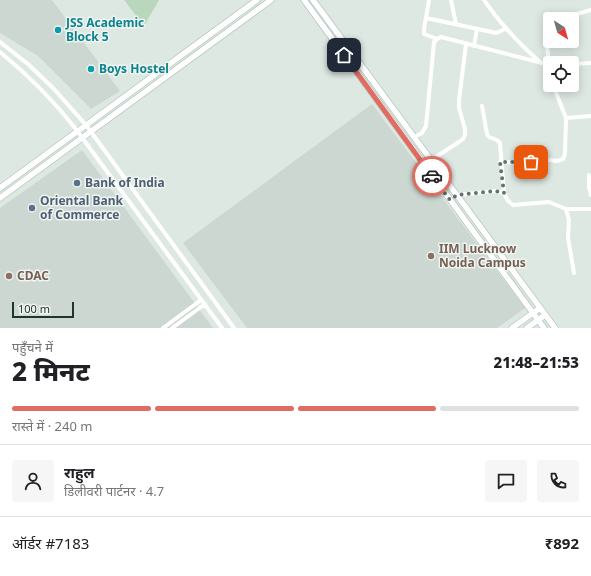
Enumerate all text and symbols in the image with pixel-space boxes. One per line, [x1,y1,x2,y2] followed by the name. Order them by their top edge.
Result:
[543,12,579,48] north arrow
[543,12,579,92] map controls
[65,14,144,45] place label: JSS Academic Block 5
[53,25,63,35] marker: JSS Academic Block 5
[327,38,361,72] pin
[333,44,355,66] icon: home
[543,56,579,92] button: locate
[99,60,169,77] place label: Boys Hostel
[86,64,96,74] marker: Boys Hostel
[514,145,548,179] pin
[520,151,542,173] icon: bag
[412,156,452,196] courier
[421,165,443,187] icon: car
[85,174,165,191] place label: Bank of India
[72,178,82,188] marker: Bank of India
[40,192,123,223] place label: Oriental Bank of Commerce
[27,203,37,213] marker: Oriental Bank of Commerce
[439,240,526,271] place label: IIM Lucknow Noida Campus
[426,251,436,261] marker: IIM Lucknow Noida Campus
[17,267,49,284] place label: CDAC
[4,271,14,281] marker: CDAC
[12,300,74,319] scale bar
[18,301,50,316] text: 100 m
[12,338,53,356] text: पहुँचने में
[494,352,579,372] text: 21:48–21:53
[12,353,90,389] text: 2 मिनट
[12,417,92,435] text: रास्ते में · 240 m
[12,460,54,502] button: person
[485,460,527,502] button: chat
[537,460,579,502] button: phone
[64,462,95,482] text: राहुल
[64,482,164,500] text: डिलीवरी पार्टनर · 4.7
[12,533,89,553] text: ऑर्डर #7183
[545,533,579,553] text: ₹892

